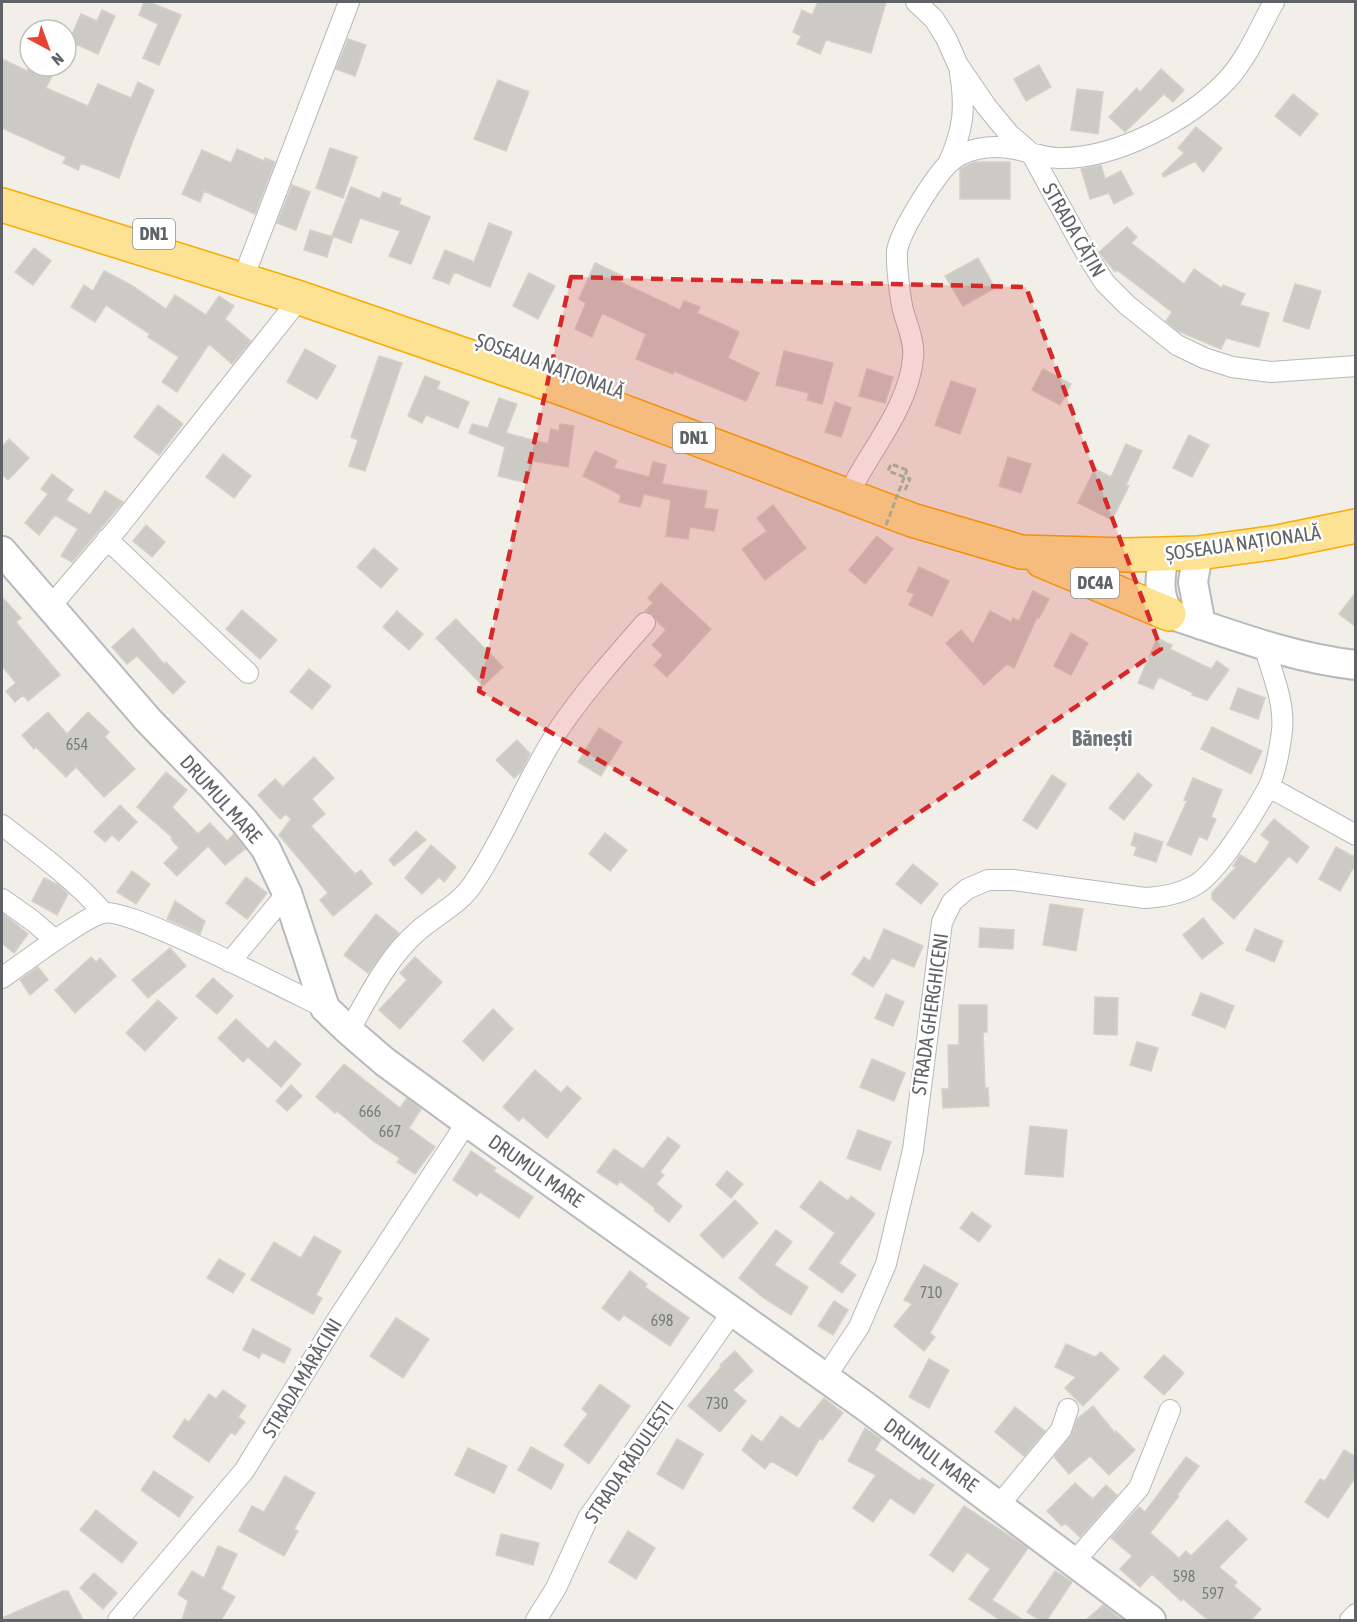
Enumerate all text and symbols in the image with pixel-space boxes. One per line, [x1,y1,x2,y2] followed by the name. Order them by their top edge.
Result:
[18,18,78,78] north arrow
[48,49,67,69] text: N
[1038,179,1110,281] street label: STRADA CĂȚIN
[133,219,175,249] road number: DN1
[473,328,628,403] street label: ȘOSEAUA NAȚIONALĂ
[673,423,715,453] road number: DN1
[1164,520,1322,565] street label: ȘOSEAUA NAȚIONALĂ
[1071,568,1119,598] road number: DC4A
[1072,725,1132,752] district label: Bănești
[66,735,88,753] house number: 654
[176,750,267,848] street label: DRUMUL MARE
[907,932,952,1096] street label: STRADA GHERGHICENI
[359,1102,381,1120] house number: 666
[379,1122,401,1140] house number: 667
[484,1130,588,1212] street label: DRUMUL MARE
[920,1283,942,1301] house number: 710
[651,1311,673,1329] house number: 698
[257,1314,346,1441] street label: STRADA MĂRĂCINI
[706,1394,728,1412] house number: 730
[579,1396,678,1527] street label: STRADA RĂDULEȘTI
[880,1413,983,1497] street label: DRUMUL MARE
[1173,1567,1195,1585] house number: 598
[1202,1584,1224,1602] house number: 597

